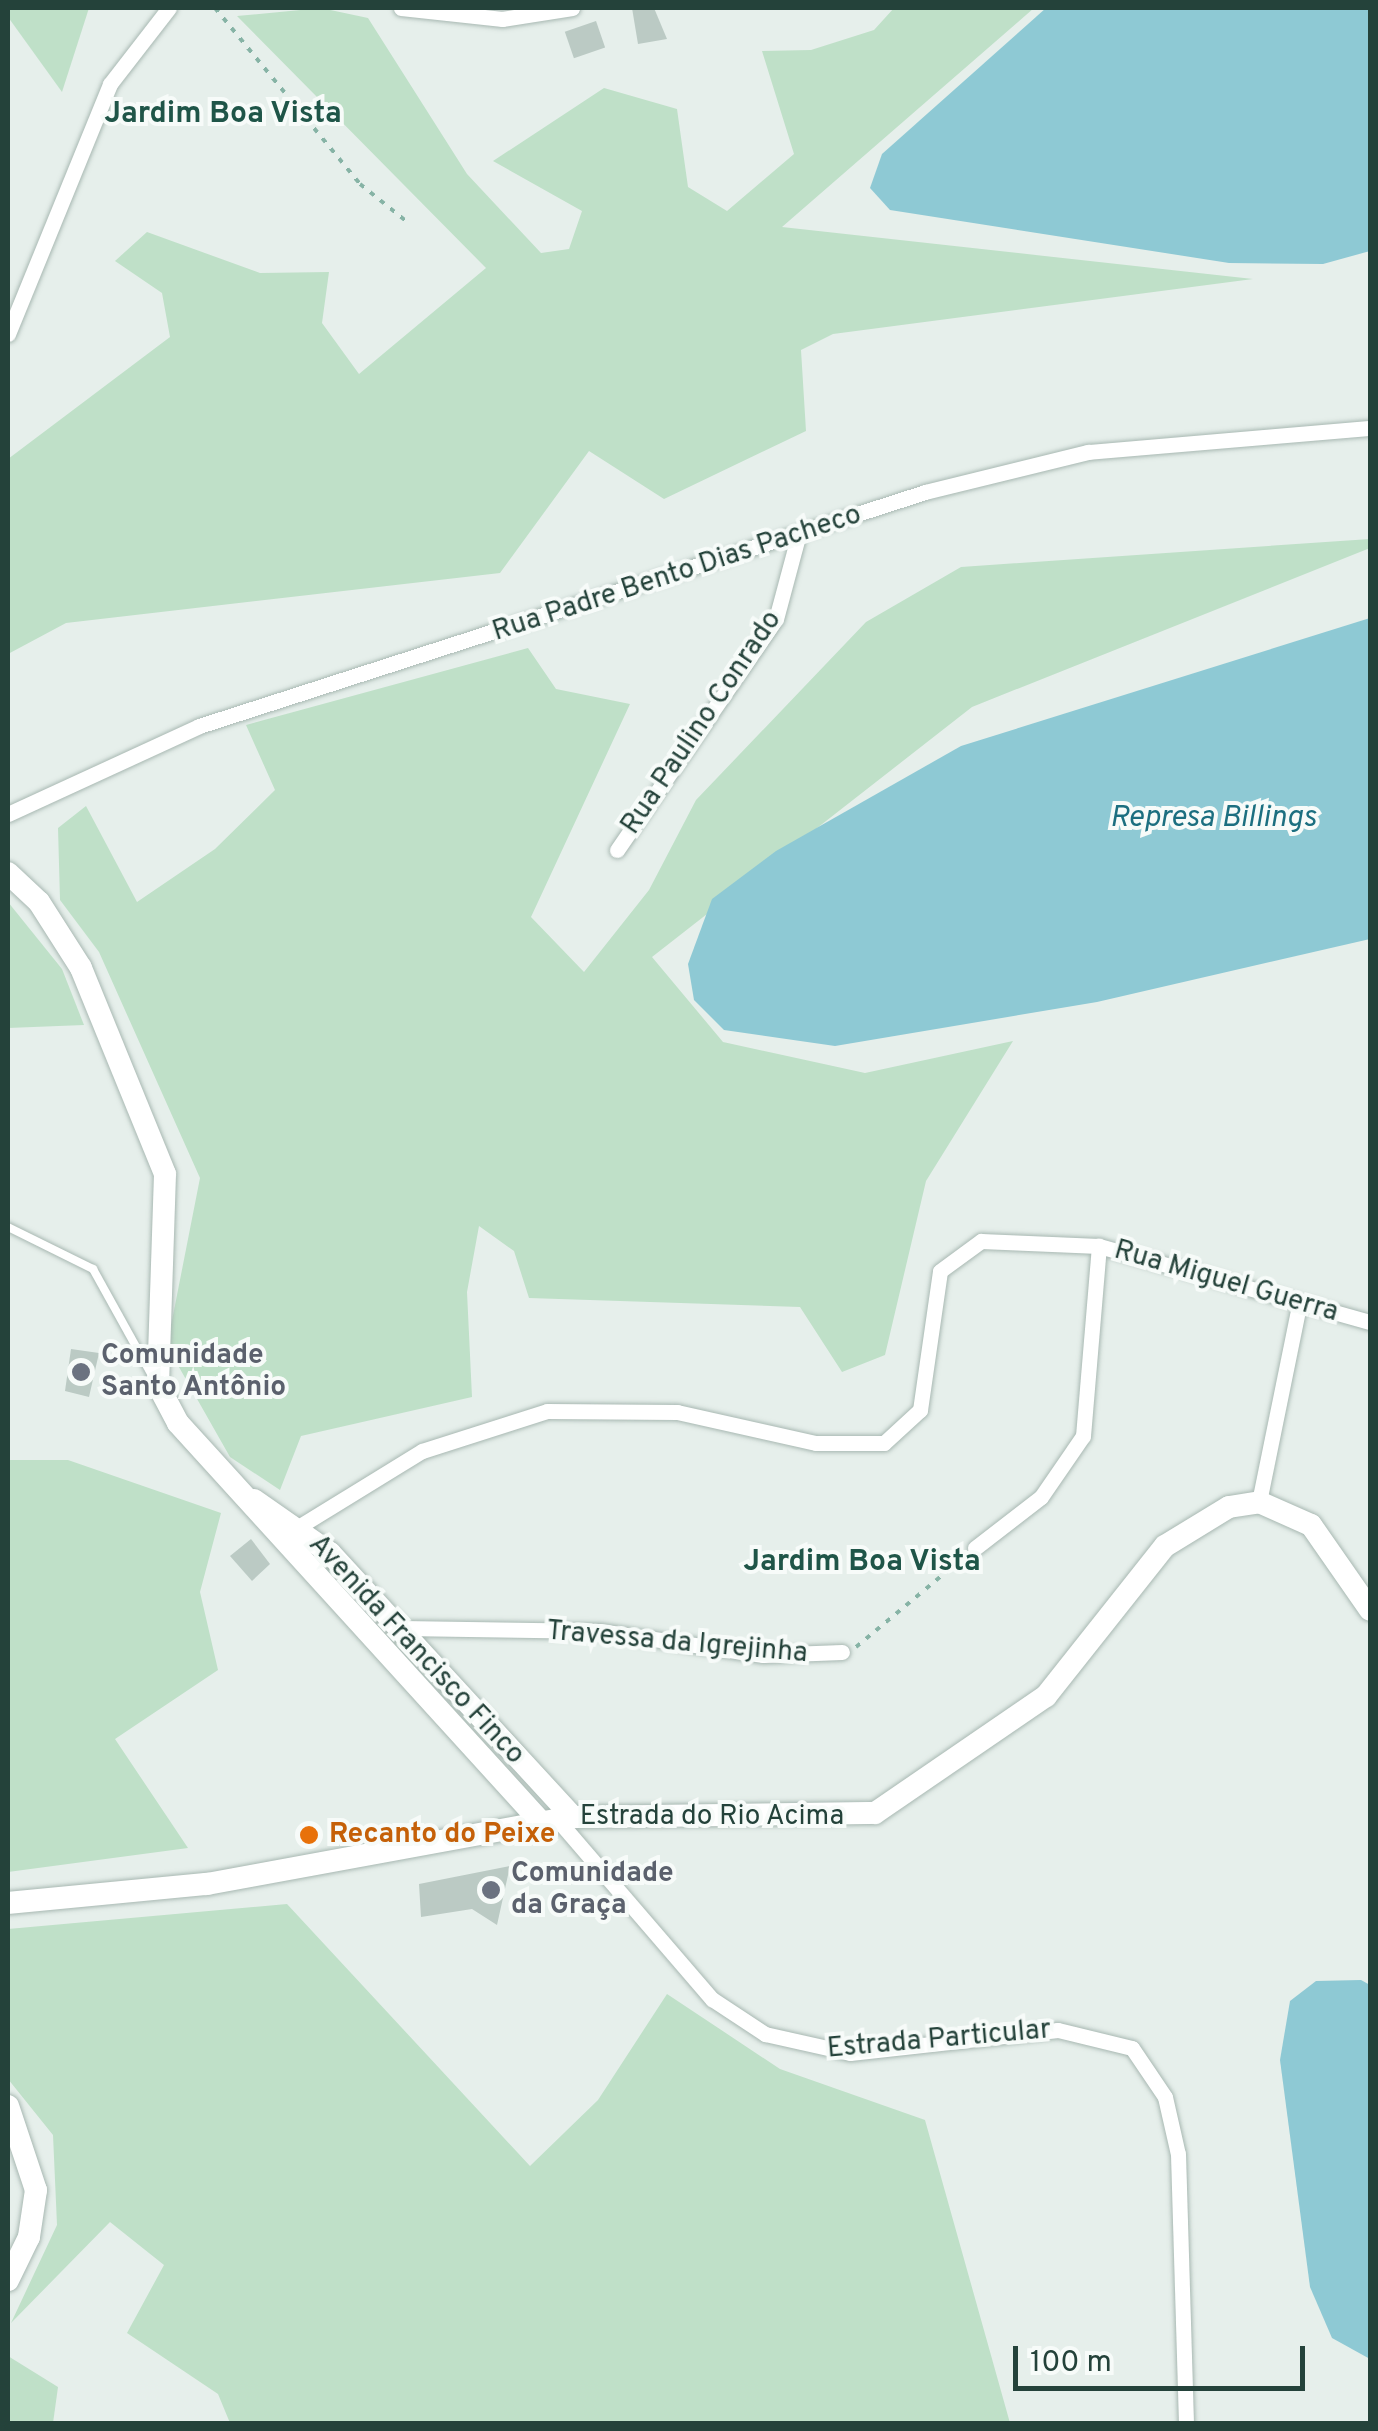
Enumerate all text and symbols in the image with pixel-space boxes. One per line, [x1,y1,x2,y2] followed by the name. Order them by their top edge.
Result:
[104,97,342,133] district label: Jardim Boa Vista
[488,498,866,650] street label: Rua Padre Bento Dias Pacheco
[615,605,789,841] street label: Rua Paulino Conrado
[1110,801,1316,837] water label: Represa Billings
[1110,1234,1342,1330] street label: Rua Miguel Guerra
[101,1339,287,1405] place label: Comunidade Santo Antônio
[70,1361,92,1383] marker: Comunidade Santo Antônio
[301,1528,531,1772] street label: Avenida Francisco Finco
[743,1545,981,1581] district label: Jardim Boa Vista
[545,1615,809,1671] street label: Travessa da Igrejinha
[579,1800,845,1834] street label: Estrada do Rio Acima
[329,1818,555,1852] place label: Recanto do Peixe
[298,1824,320,1846] marker: Recanto do Peixe
[511,1857,674,1923] place label: Comunidade da Graça
[480,1879,502,1901] marker: Comunidade da Graça
[826,2013,1052,2067] street label: Estrada Particular
[1018,2326,1310,2388] scale bar
[1030,2345,1112,2382] text: 100 m

